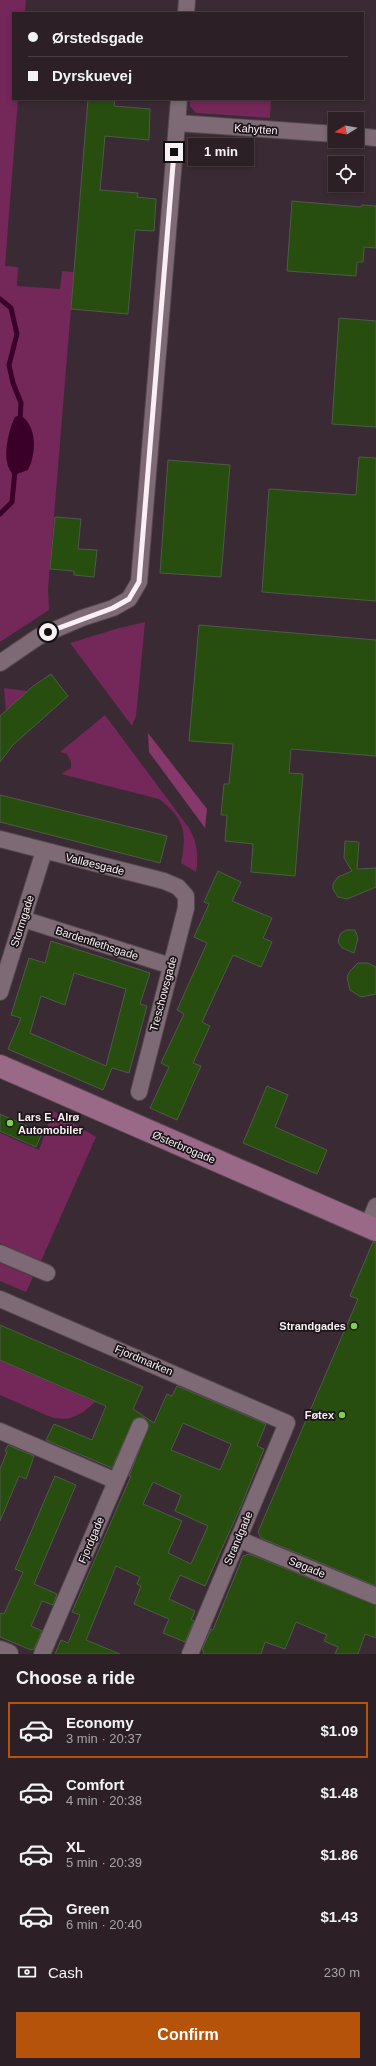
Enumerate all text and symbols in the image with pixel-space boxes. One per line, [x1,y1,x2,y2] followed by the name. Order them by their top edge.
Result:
[52,29,144,46] text: Ørstedsgade
[52,67,132,84] text: Dyrskuevej
[328,112,364,148] north arrow
[328,112,364,192] map controls
[234,122,278,136] street label: Kahytten
[188,138,254,166] callout: 1 min
[165,143,183,161] route end
[204,144,238,159] text: 1 min
[328,156,364,192] button: locate
[39,623,57,641] route start
[64,851,126,877] street label: Valløesgade
[8,894,36,948] street label: Stormgade
[54,924,140,962] street label: Bardenflethsgade
[147,955,179,1033] street label: Treschowsgade
[18,1111,83,1136] place label: Lars E. Alrø Automobiler
[5,1118,15,1128] marker: Lars E. Alrø Automobiler
[151,1128,217,1166] street label: Østerbrogade
[279,1320,346,1332] place label: Strandgades
[349,1321,359,1331] marker: Strandgades
[113,1342,175,1378] street label: Fjordmarken
[305,1409,335,1421] place label: Føtex
[337,1410,347,1420] marker: Føtex
[221,1509,255,1567] street label: Strandgade
[76,1515,106,1565] street label: Fjordgade
[287,1554,327,1580] street label: Søgade
[16,1668,135,1688] text: Choose a ride
[18,1712,54,1748] icon: car
[66,1714,134,1731] text: Economy
[320,1722,358,1739] text: $1.09
[66,1731,142,1746] text: 3 min · 20:37
[18,1774,54,1810] icon: car
[66,1776,124,1793] text: Comfort
[320,1784,358,1801] text: $1.48
[66,1793,142,1808] text: 4 min · 20:38
[18,1836,54,1872] icon: car
[66,1838,85,1855] text: XL
[320,1846,358,1863] text: $1.86
[66,1855,142,1870] text: 5 min · 20:39
[18,1898,54,1934] icon: car
[66,1900,109,1917] text: Green
[320,1908,358,1925] text: $1.43
[66,1917,142,1932] text: 6 min · 20:40
[16,1961,38,1983] icon: cash
[48,1964,83,1981] text: Cash
[324,1965,360,1980] text: 230 m
[16,2012,360,2058] button: Confirm

